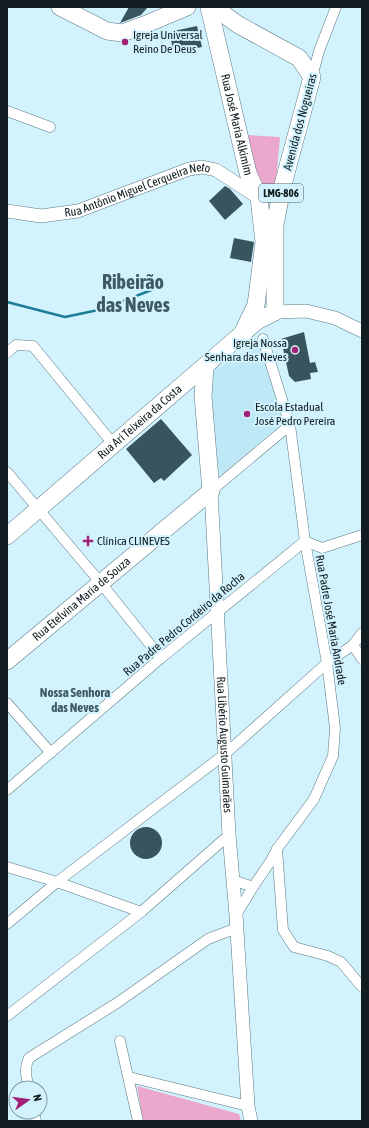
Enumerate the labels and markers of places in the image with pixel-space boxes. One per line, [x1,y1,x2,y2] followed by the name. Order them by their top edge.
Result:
[133,28,203,56] place label: Igreja Universal Reino De Deus
[120,37,130,47] marker: Igreja Universal Reino De Deus
[205,336,287,364] place label: Igreja Nossa Senhara das Neves
[290,345,300,355] marker: Igreja Nossa Senhara das Neves
[255,400,335,428] place label: Escola Estadual José Pedro Pereira
[242,409,252,419] marker: Escola Estadual José Pedro Pereira
[97,534,170,548] place label: Clínica CLINEVES
[82,535,94,547] marker: Clínica CLINEVES

